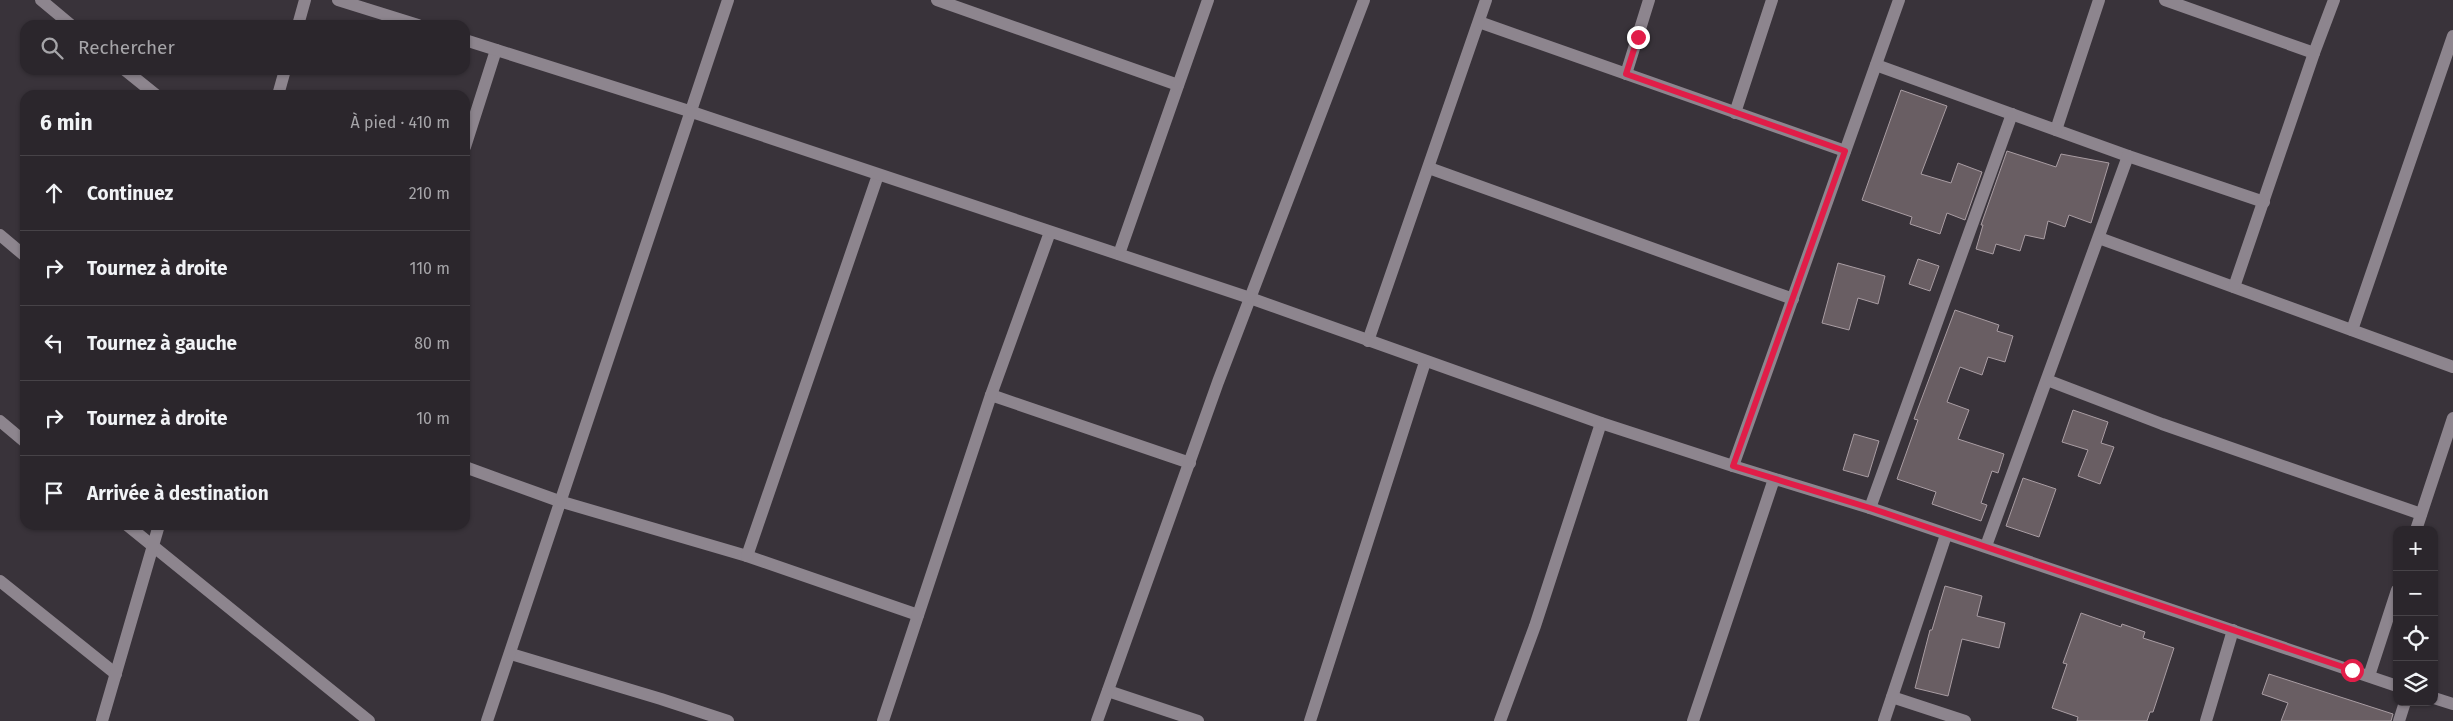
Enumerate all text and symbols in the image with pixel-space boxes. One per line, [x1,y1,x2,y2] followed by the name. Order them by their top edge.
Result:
[20,20,470,75] search box
[1627,26,1650,49] route end
[38,34,66,62] icon: search
[78,36,175,59] text: Rechercher
[40,110,93,136] text: 6 min
[351,113,450,132] text: À pied · 410 m
[40,179,68,207] icon: ahead
[87,182,173,205] text: Continuez
[409,184,450,203] text: 210 m
[40,254,68,282] icon: right
[87,257,228,280] text: Tournez à droite
[409,259,450,278] text: 110 m
[40,329,68,357] icon: left
[87,332,237,355] text: Tournez à gauche
[414,334,450,353] text: 80 m
[40,404,68,432] icon: right
[87,407,228,430] text: Tournez à droite
[416,409,450,428] text: 10 m
[40,479,68,507] icon: arrive
[87,482,269,505] text: Arrivée à destination
[2393,526,2438,706] map controls
[2393,526,2438,571] button: +
[2393,571,2438,616] button: −
[2393,616,2438,661] button: locate
[2341,659,2364,682] route start
[2393,661,2438,706] button: layers

